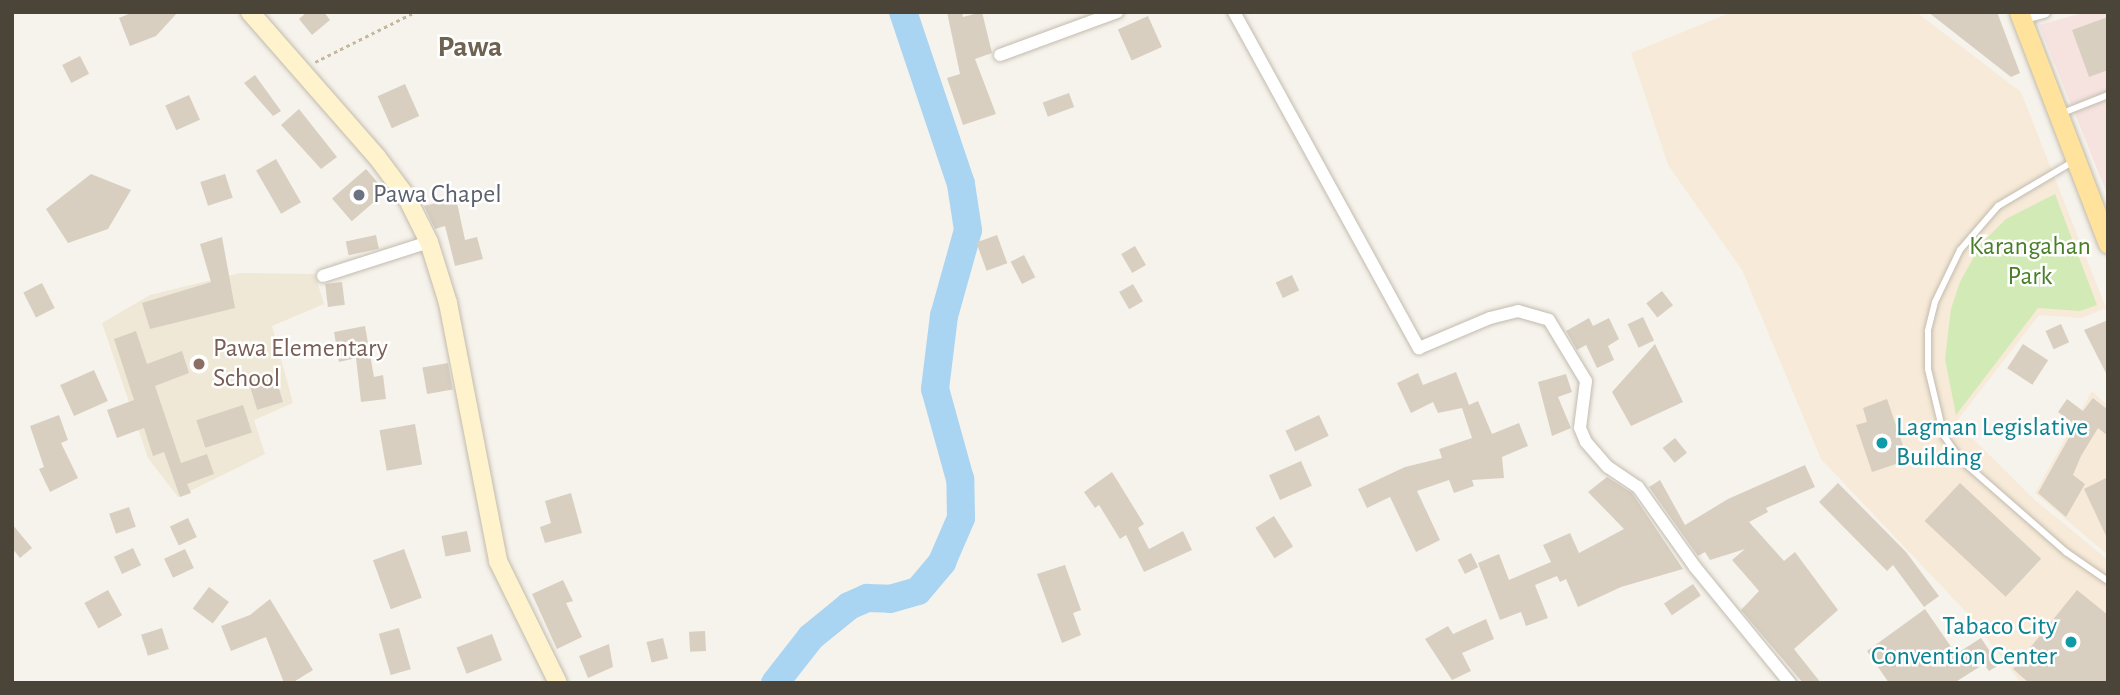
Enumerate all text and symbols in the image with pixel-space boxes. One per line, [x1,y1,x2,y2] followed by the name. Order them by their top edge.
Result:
[437,29,503,65] district label: Pawa
[373,179,502,211] place label: Pawa Chapel
[351,187,367,203] marker: Pawa Chapel
[1969,231,2091,292] park label: Karangahan Park
[213,333,388,394] place label: Pawa Elementary School
[191,356,207,372] marker: Pawa Elementary School
[1896,412,2088,474] place label: Lagman Legislative Building
[1874,435,1890,451] marker: Lagman Legislative Building
[1871,611,2057,672] place label: Tabaco City Convention Center
[2063,634,2079,650] marker: Tabaco City Convention Center

